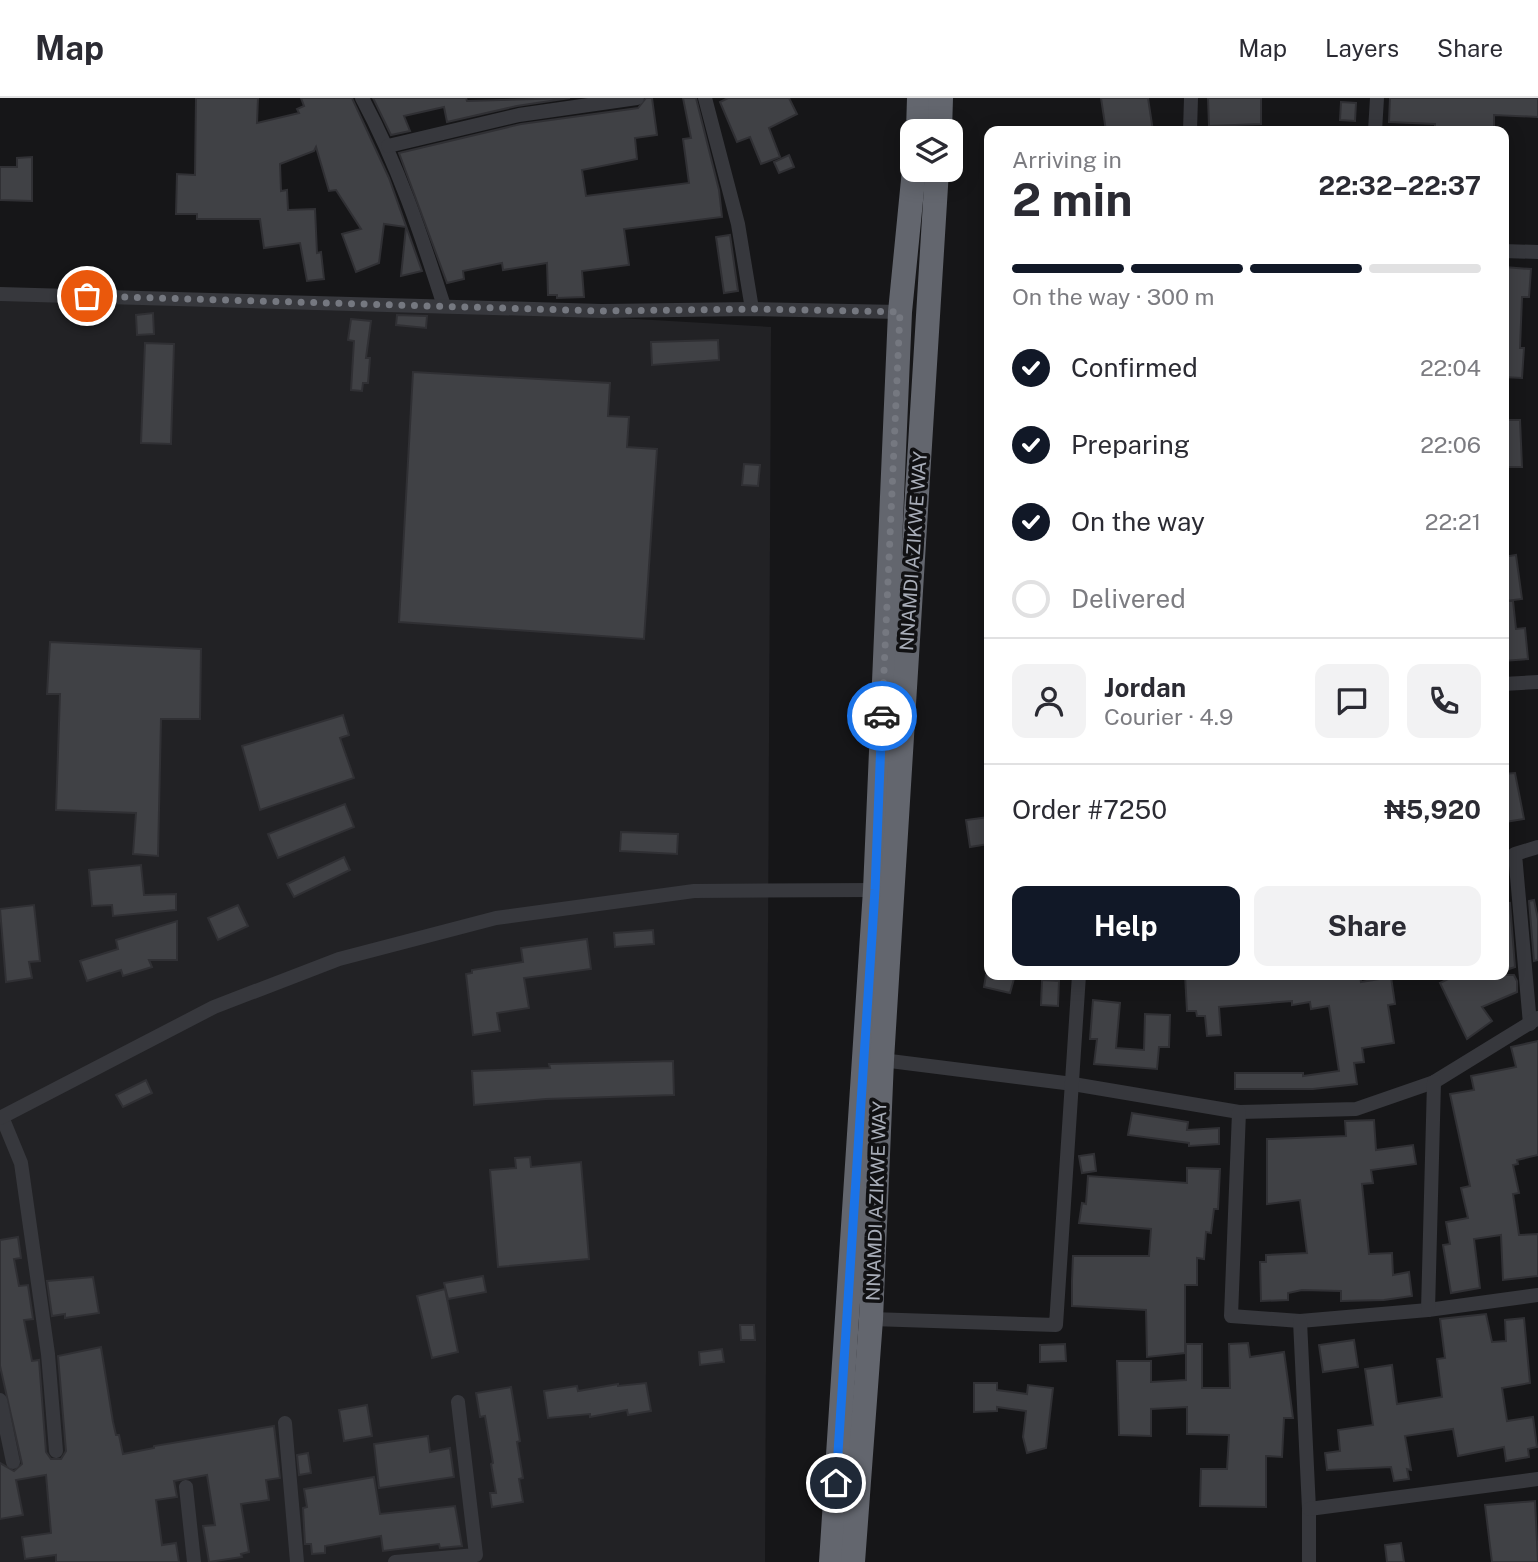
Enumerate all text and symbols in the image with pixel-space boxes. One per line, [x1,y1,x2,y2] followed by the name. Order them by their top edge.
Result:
[35,29,104,67] text: Map
[1238,34,1287,62] text: Map
[1325,34,1399,62] text: Layers
[1437,34,1503,62] text: Share
[900,119,963,182] map controls
[900,119,963,182] button: layers
[1012,146,1122,173] text: Arriving in
[1319,170,1481,201] text: 22:32–22:37
[1012,172,1132,226] text: 2 min
[57,266,117,326] pin
[68,277,106,315] icon: bag
[1012,283,1214,310] text: On the way · 300 m
[1012,349,1050,387] icon: check
[1071,352,1198,383] text: Confirmed
[1420,354,1481,381] text: 22:04
[1012,426,1050,464] icon: check
[1071,429,1190,460] text: Preparing
[1420,431,1481,458] text: 22:06
[895,450,931,652] street label: NNAMDI AZIKWE WAY
[1012,503,1050,541] icon: check
[1071,506,1205,537] text: On the way
[1425,508,1481,535] text: 22:21
[1071,583,1186,614] text: Delivered
[1012,664,1086,738] button: person
[1315,664,1389,738] button: chat
[1407,664,1481,738] button: phone
[1104,672,1186,703] text: Jordan
[847,681,917,751] courier
[863,697,901,735] icon: car
[1104,703,1233,730] text: Courier · 4.9
[1012,794,1167,825] text: Order #7250
[1384,794,1481,825] text: ₦5,920
[1012,886,1240,966] button: Help
[1254,886,1481,966] button: Share
[862,1100,890,1301] street label: NNAMDI AZIKWE WAY
[806,1453,866,1513] pin
[817,1464,855,1502] icon: home

